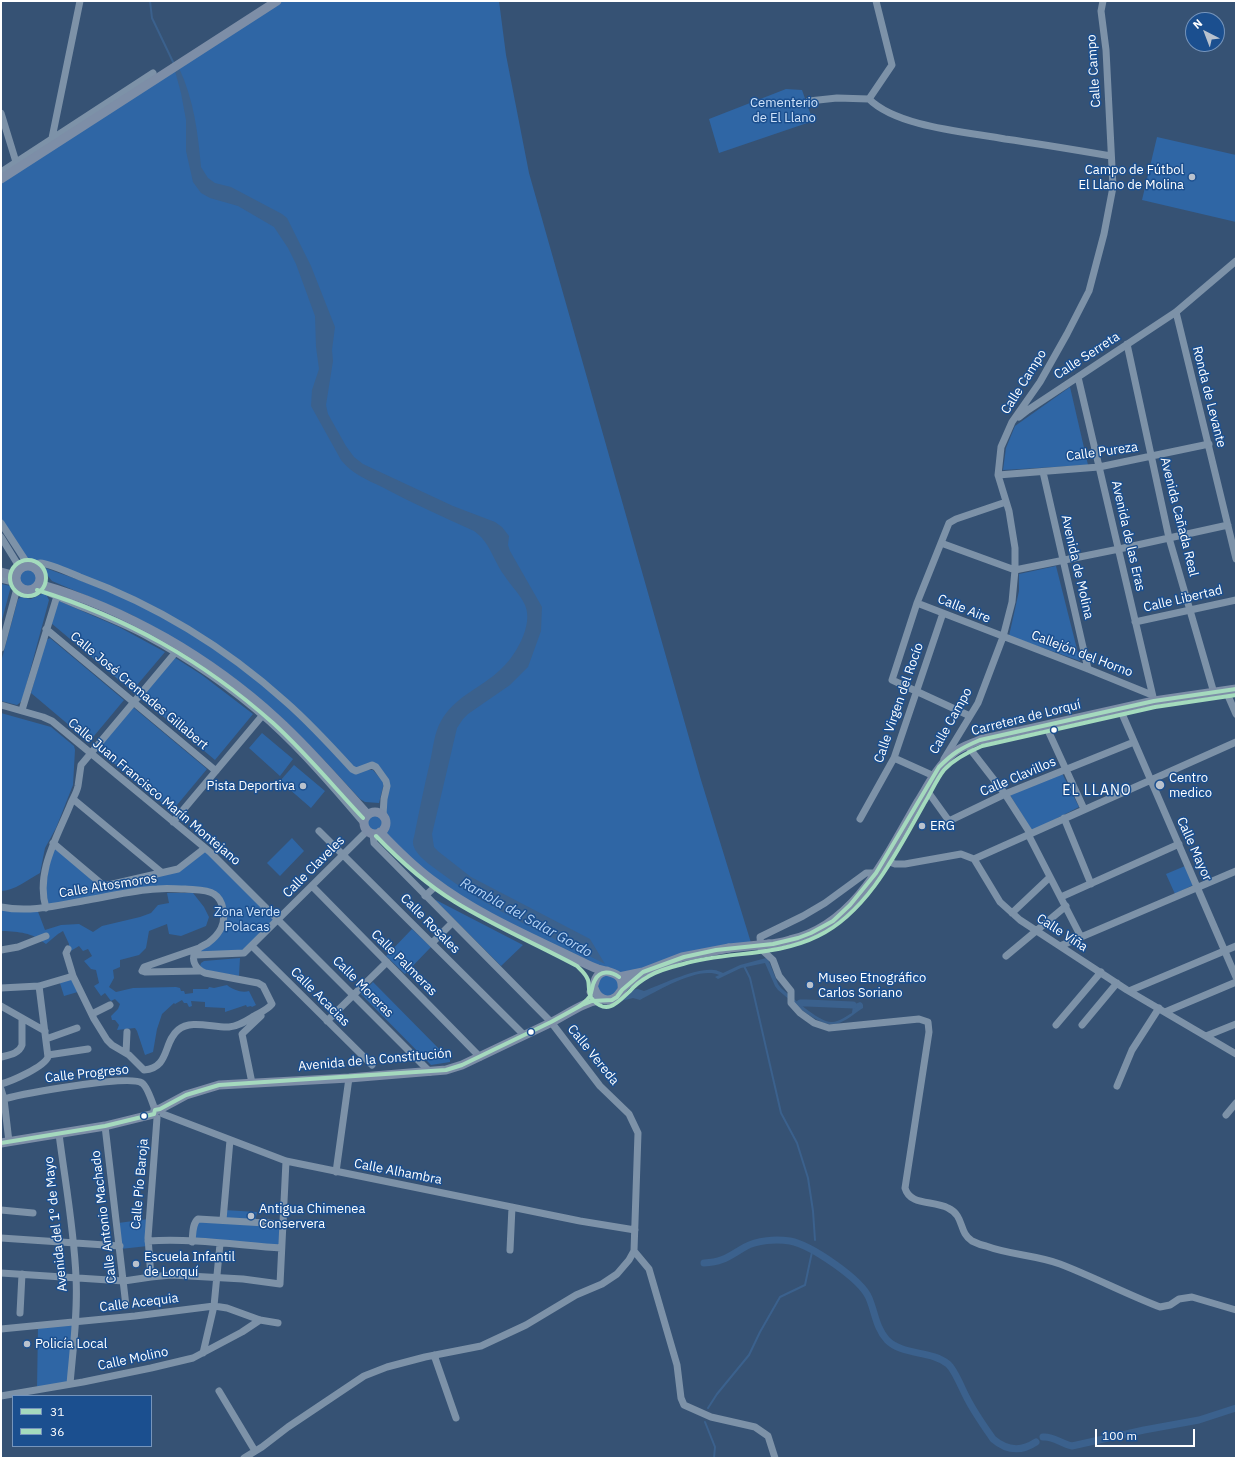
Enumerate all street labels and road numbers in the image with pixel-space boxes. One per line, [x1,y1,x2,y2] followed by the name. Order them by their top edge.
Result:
[1084,34,1104,108] street label: Calle Campo
[1051,329,1123,383] street label: Calle Serreta
[1189,345,1229,449] street label: Ronda de Levante
[998,347,1050,417] street label: Calle Campo
[1065,439,1139,465] street label: Calle Pureza
[1157,456,1201,578] street label: Avenida Cañada Real
[1108,479,1148,593] street label: Avenida de las Eras
[1057,513,1097,621] street label: Avenida de Molina
[1142,582,1224,616] street label: Calle Libertad
[935,591,993,627] street label: Calle Aire
[1029,627,1135,681] street label: Callejón del Horno
[67,629,211,753] street label: Calle José Cremades Gillabert
[871,641,927,765] street label: Calle Virgen del Rocío
[926,685,976,757] street label: Calle Campo
[970,697,1082,739] street label: Carretera de Lorquí
[65,715,243,869] street label: Calle Juan Francisco Marín Montejano
[978,754,1058,800] street label: Calle Clavillos
[1173,815,1215,883] street label: Calle Mayor
[280,833,348,901] street label: Calle Claveles
[58,871,158,901] street label: Calle Altosmoros
[397,891,463,957] street label: Calle Rosales
[1034,911,1090,955] street label: Calle Viña
[368,927,440,999] street label: Calle Palmeras
[329,953,397,1021] street label: Calle Moreras
[287,964,353,1030] street label: Calle Acacias
[564,1022,622,1088] street label: Calle Vereda
[298,1046,452,1074] street label: Avenida de la Constitución
[44,1062,130,1086] street label: Calle Progreso
[128,1138,152,1230] street label: Calle Pío Baroja
[88,1150,120,1284] street label: Calle Antonio Machado
[41,1156,71,1292] street label: Avenida del 1º de Mayo
[353,1156,443,1188] street label: Calle Alhambra
[99,1290,179,1316] street label: Calle Acequia
[96,1344,170,1374] street label: Calle Molino

